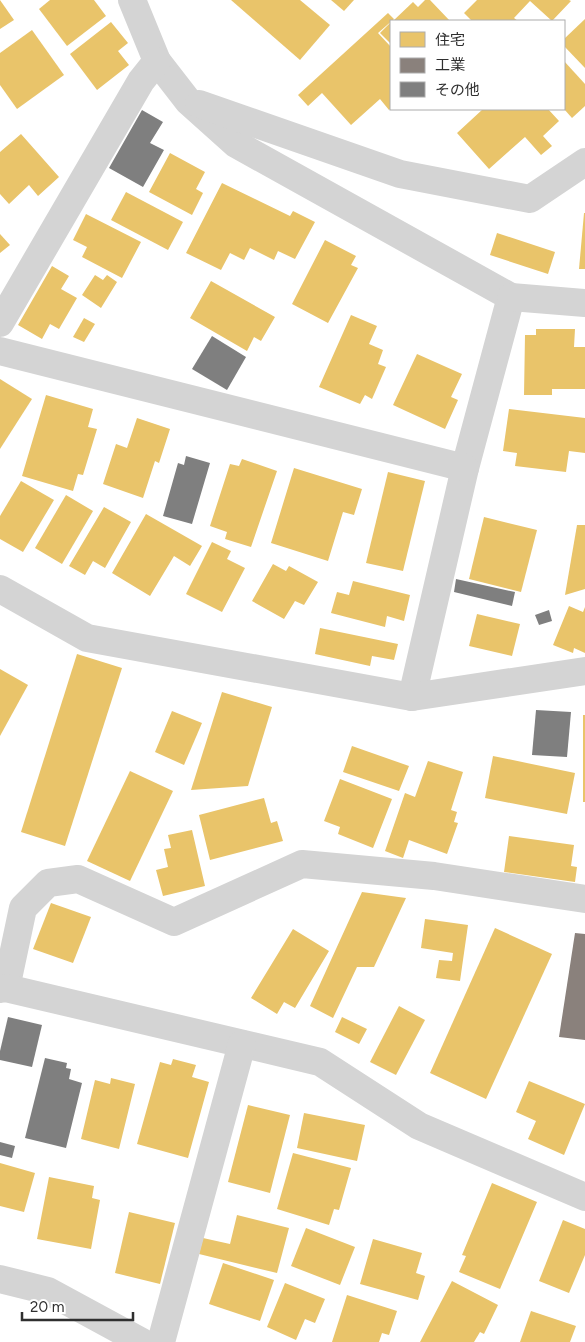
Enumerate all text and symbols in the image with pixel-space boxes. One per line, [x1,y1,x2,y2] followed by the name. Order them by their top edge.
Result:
[390,20,565,110] legend
[435,31,465,49] text: 住宅
[435,56,465,74] text: 工業
[435,81,480,99] text: その他
[22,1290,134,1322] scale bar
[30,1298,64,1316] text: 20 m

